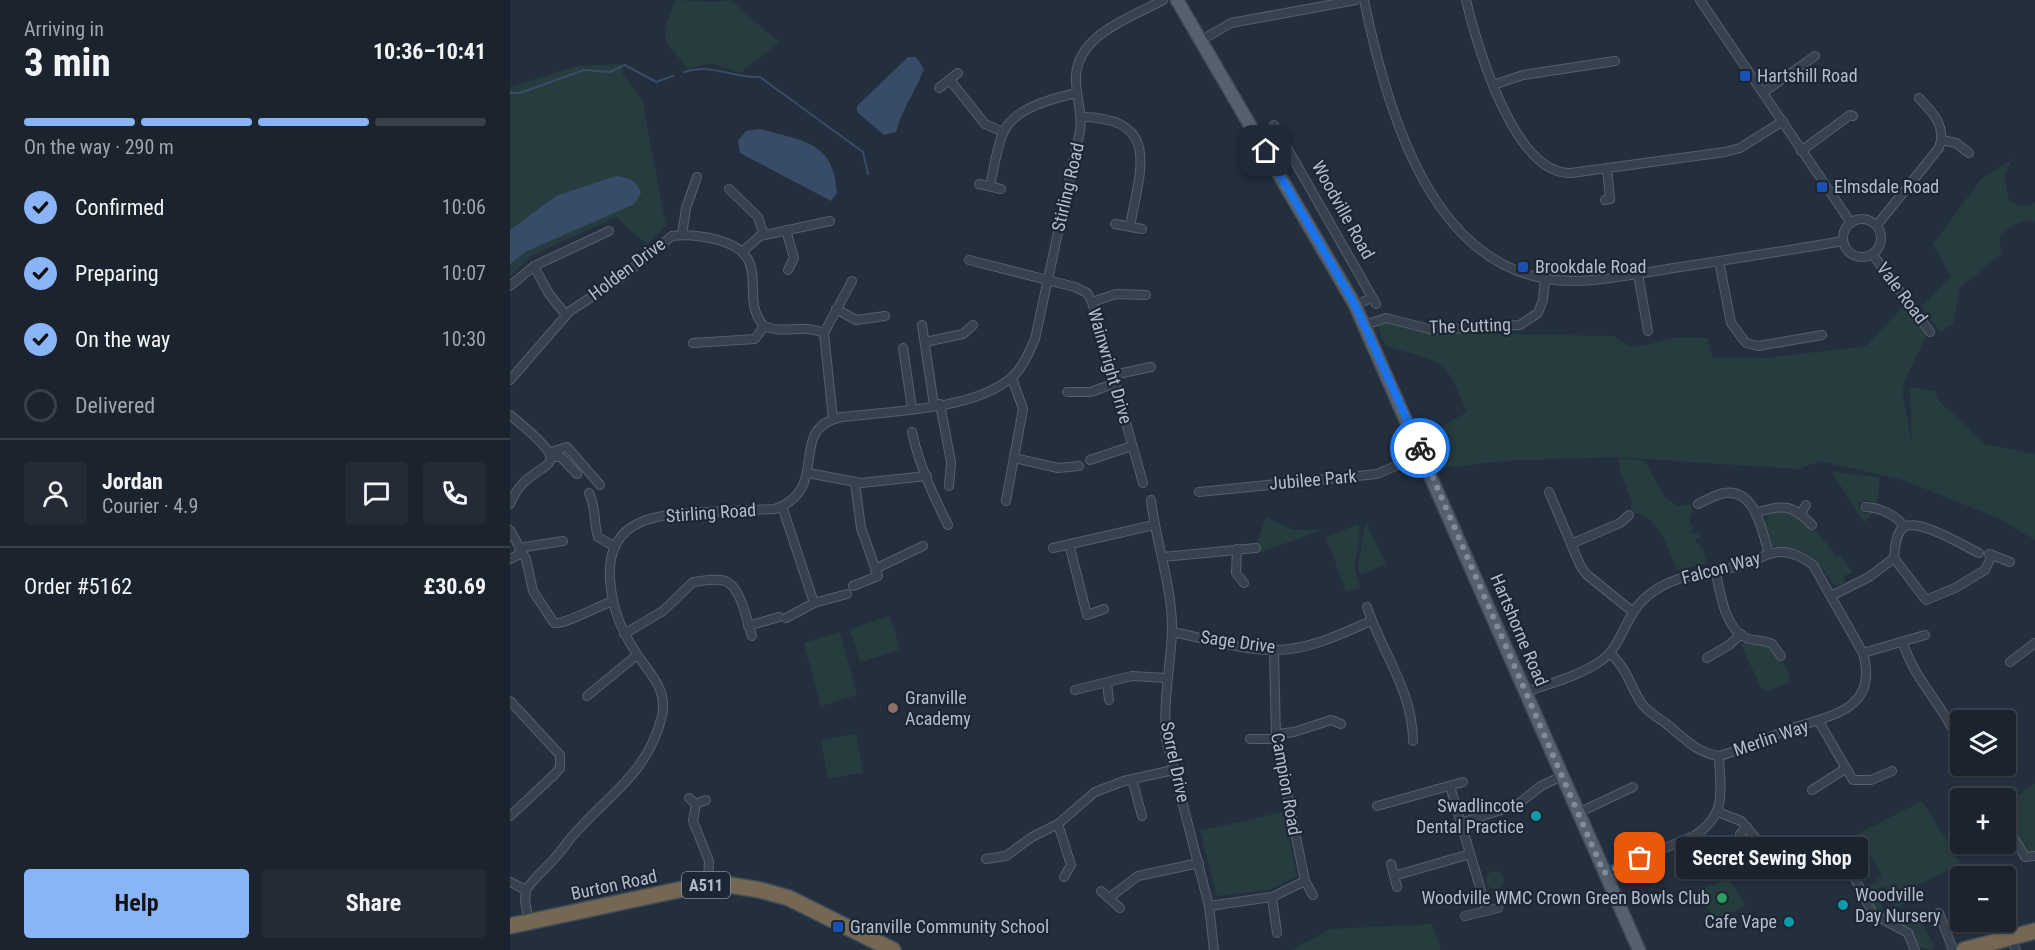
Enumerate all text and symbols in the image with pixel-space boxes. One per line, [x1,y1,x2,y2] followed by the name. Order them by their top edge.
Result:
[24,17,104,41] text: Arriving in
[373,39,486,64] text: 10:36–10:41
[24,40,111,86] text: 3 min
[1757,65,1858,86] place label: Hartshill Road
[1738,69,1752,83] marker: Hartshill Road
[1240,125,1291,176] pin
[1249,134,1282,167] icon: home
[24,135,174,159] text: On the way · 290 m
[1047,140,1088,233] street label: Stirling Road
[1308,157,1379,263] street label: Woodville Road
[1834,176,1939,197] place label: Elmsdale Road
[1815,180,1829,194] marker: Elmsdale Road
[24,191,57,224] icon: check
[75,195,164,220] text: Confirmed
[442,195,486,219] text: 10:06
[584,233,669,304] street label: Holden Drive
[1535,256,1647,277] place label: Brookdale Road
[24,257,57,290] icon: check
[1873,258,1932,327] street label: Vale Road
[1516,260,1530,274] marker: Brookdale Road
[75,261,159,286] text: Preparing
[442,261,486,285] text: 10:07
[1084,306,1137,426] street label: Wainwright Drive
[1429,314,1511,337] street label: The Cutting
[24,323,57,356] icon: check
[75,327,170,352] text: On the way
[442,327,486,351] text: 10:30
[75,393,155,418] text: Delivered
[1390,418,1450,478] courier
[1404,432,1437,465] icon: bike
[24,462,87,525] button: person
[345,462,408,525] button: chat
[423,462,486,525] button: phone
[1268,465,1358,494] street label: Jubilee Park
[102,469,163,494] text: Jordan
[102,494,198,518] text: Courier · 4.9
[665,499,757,526] street label: Stirling Road
[1679,547,1763,588] street label: Falcon Way
[1486,571,1553,689] street label: Hartshorne Road
[24,574,132,599] text: Order #5162
[424,574,486,599] text: £30.69
[1199,626,1277,657] street label: Sage Drive
[905,687,971,729] place label: Granville Academy
[886,701,900,715] marker: Granville Academy
[1950,710,2016,932] map controls
[1950,710,2016,776] button: layers
[1731,715,1812,760] street label: Merlin Way
[1157,720,1194,804] street label: Sorrel Drive
[1267,731,1306,837] street label: Campion Road
[1950,788,2016,854] button: +
[1416,795,1524,837] place label: Swadlincote Dental Practice
[1529,809,1543,823] marker: Swadlincote Dental Practice
[1614,832,1665,883] pin
[1676,837,1868,879] callout: Secret Sewing Shop
[1623,841,1656,874] icon: bag
[1692,846,1852,870] text: Secret Sewing Shop
[569,865,659,904] street label: Burton Road
[1950,866,2016,932] button: −
[24,869,249,938] button: Help
[261,869,486,938] button: Share
[682,872,730,898] road number: A511
[1855,884,1941,926] place label: Woodville Day Nursery
[1422,887,1710,908] place label: Woodville WMC Crown Green Bowls Club
[1715,891,1729,905] marker: Woodville WMC Crown Green Bowls Club
[1836,898,1850,912] marker: Woodville Day Nursery
[1704,911,1777,932] place label: Cafe Vape
[1782,915,1796,929] marker: Cafe Vape
[850,916,1049,937] place label: Granville Community School
[831,920,845,934] marker: Granville Community School

